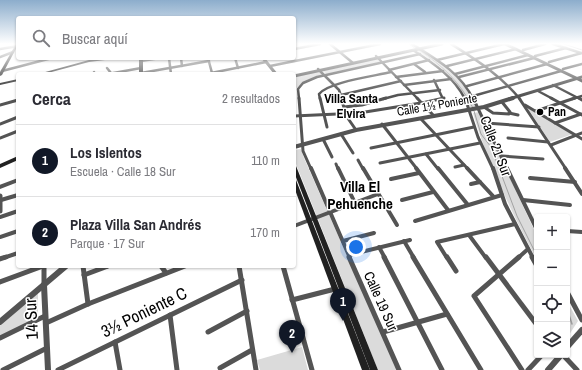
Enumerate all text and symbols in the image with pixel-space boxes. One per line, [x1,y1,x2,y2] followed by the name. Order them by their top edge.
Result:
[16,16,296,60] search box
[30,27,52,49] icon: search
[62,28,128,49] text: Buscar aquí
[32,87,71,110] text: Cerca
[222,90,280,107] text: 2 resultados
[324,90,378,122] district label: Villa Santa Elvira
[396,90,478,120] street label: Calle 1½ Poniente
[548,104,566,120] place label: Pan
[535,107,545,117] marker: Pan
[476,113,516,179] street label: Calle 21 Sur
[70,142,142,163] text: Los Islentos
[42,152,48,169] text: 1
[251,152,280,169] text: 110 m
[70,163,175,180] text: Escuela · Calle 18 Sur
[327,176,393,214] district label: Villa El Pehuenche
[70,214,201,235] text: Plaza Villa San Andrés
[534,214,570,358] map controls
[534,214,570,250] button: +
[42,224,48,241] text: 2
[250,224,280,241] text: 170 m
[70,235,145,252] text: Parque · 17 Sur
[346,237,366,257] your location
[534,250,570,286] button: −
[360,268,402,334] street label: Calle 19 Sur
[97,281,191,342] street label: 3½ Poniente C
[534,286,570,322] button: locate
[330,288,356,321] pin: 1
[18,298,43,340] street label: 14 Sur
[279,320,305,353] pin: 2
[534,322,570,358] button: layers

